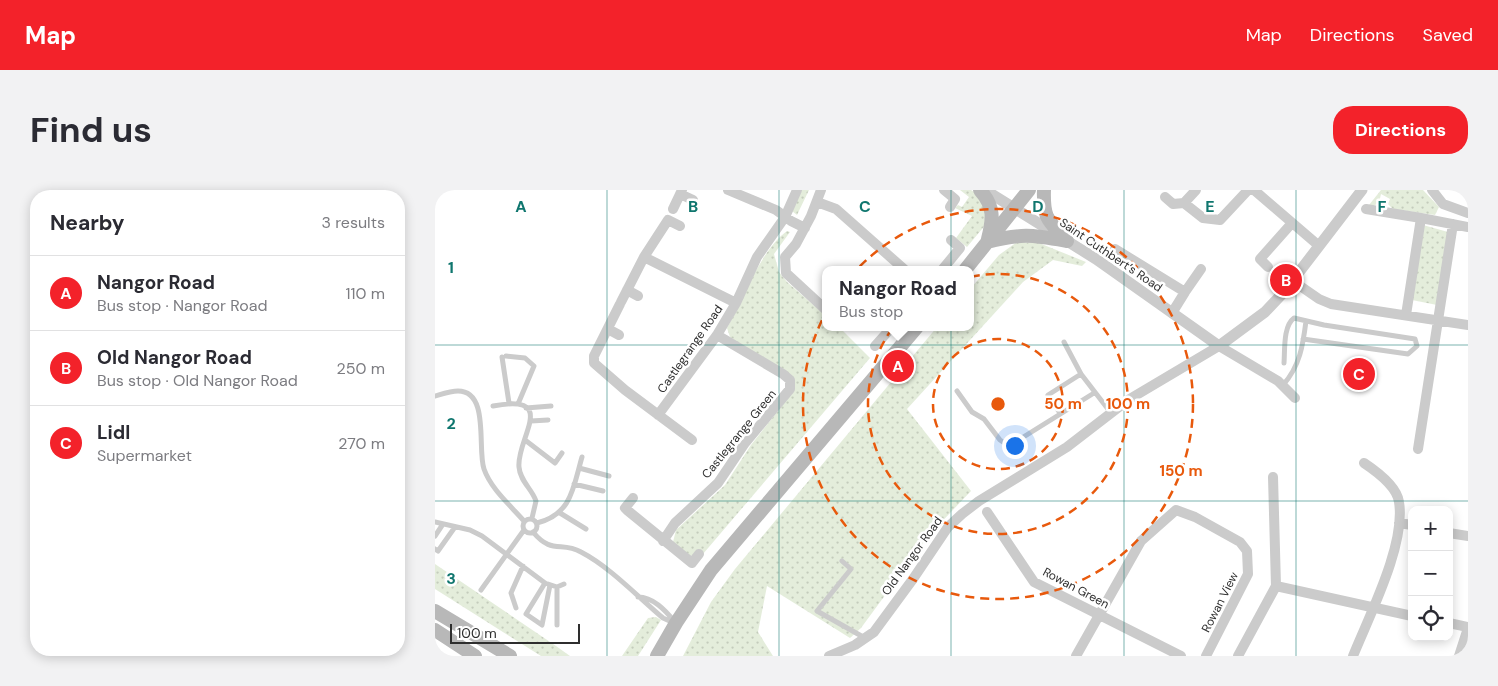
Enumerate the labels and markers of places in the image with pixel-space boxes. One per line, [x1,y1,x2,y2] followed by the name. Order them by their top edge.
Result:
[1270,261,1302,299] pin: B
[882,347,914,385] pin: A
[1343,355,1375,393] pin: C
[989,395,1007,413] centre of rings

